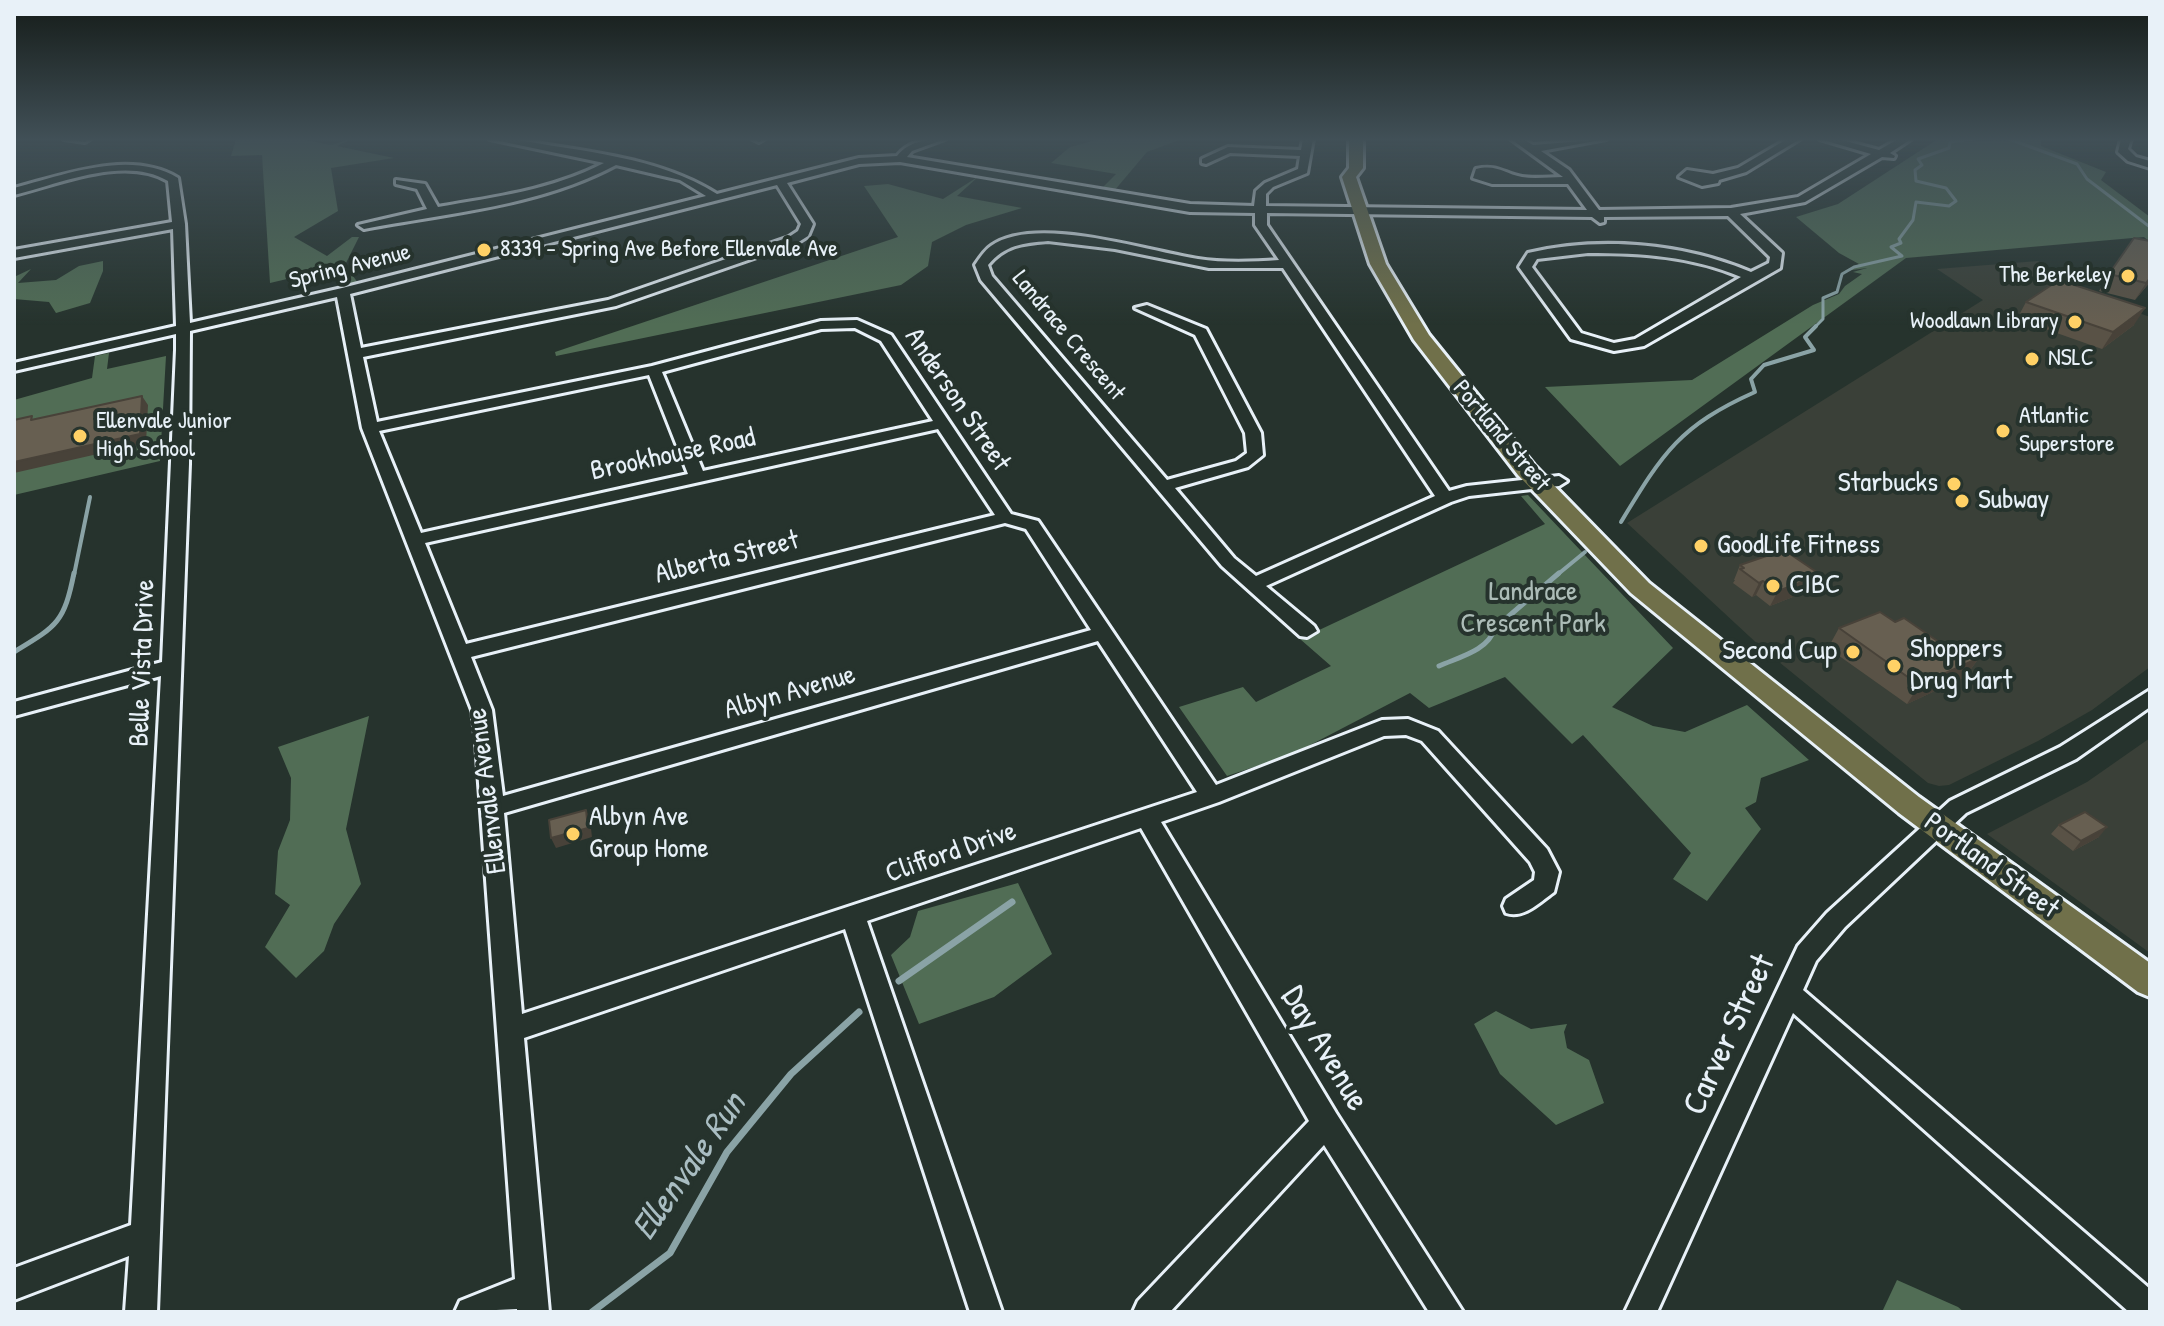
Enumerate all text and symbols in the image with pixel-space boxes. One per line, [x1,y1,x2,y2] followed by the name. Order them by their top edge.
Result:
[500,236,838,264] place label: 8339 - Spring Ave Before Ellenvale Ave
[286,238,414,296] street label: Spring Avenue
[475,241,493,259] marker: 8339 - Spring Ave Before Ellenvale Ave
[1999,262,2112,290] place label: The Berkeley
[1005,265,1131,407] street label: Landrace Crescent
[2119,267,2137,285] marker: The Berkeley
[1910,308,2059,336] place label: Woodlawn Library
[2066,313,2084,331] marker: Woodlawn Library
[897,322,1017,478] street label: Anderson Street
[2048,345,2094,373] place label: NSLC
[2023,350,2041,368] marker: NSLC
[1446,375,1556,497] street label: Portland Street
[2019,403,2115,459] place label: Atlantic Superstore
[96,408,231,464] place label: Ellenvale Junior High School
[588,421,758,489] street label: Brookhouse Road
[1994,422,2012,440] marker: Atlantic Superstore
[71,427,89,445] marker: Ellenvale Junior High School
[1838,467,1938,501] place label: Starbucks
[1945,475,1963,493] marker: Starbucks
[1978,484,2049,518] place label: Subway
[1953,492,1971,510] marker: Subway
[652,524,802,592] street label: Alberta Street
[1717,529,1880,563] place label: GoodLife Fitness
[1692,537,1710,555] marker: GoodLife Fitness
[1789,569,1840,603] place label: CIBC
[1460,576,1606,642] park label: Landrace Crescent Park
[1764,577,1782,595] marker: CIBC
[123,579,163,747] street label: Belle Vista Drive
[1910,633,2012,699] place label: Shoppers Drug Mart
[1722,635,1837,669] place label: Second Cup
[1844,643,1862,661] marker: Second Cup
[1885,657,1903,675] marker: Shoppers Drug Mart
[721,658,859,728] street label: Albyn Avenue
[461,706,515,876] street label: Ellenvale Avenue
[589,801,709,867] place label: Albyn Ave Group Home
[1917,806,2065,926] street label: Portland Street
[881,815,1021,891] street label: Clifford Drive
[564,825,582,843] marker: Albyn Ave Group Home
[1675,948,1785,1122] street label: Carver Street
[1271,979,1377,1119] street label: Day Avenue
[624,1085,756,1249] water label: Ellenvale Run

